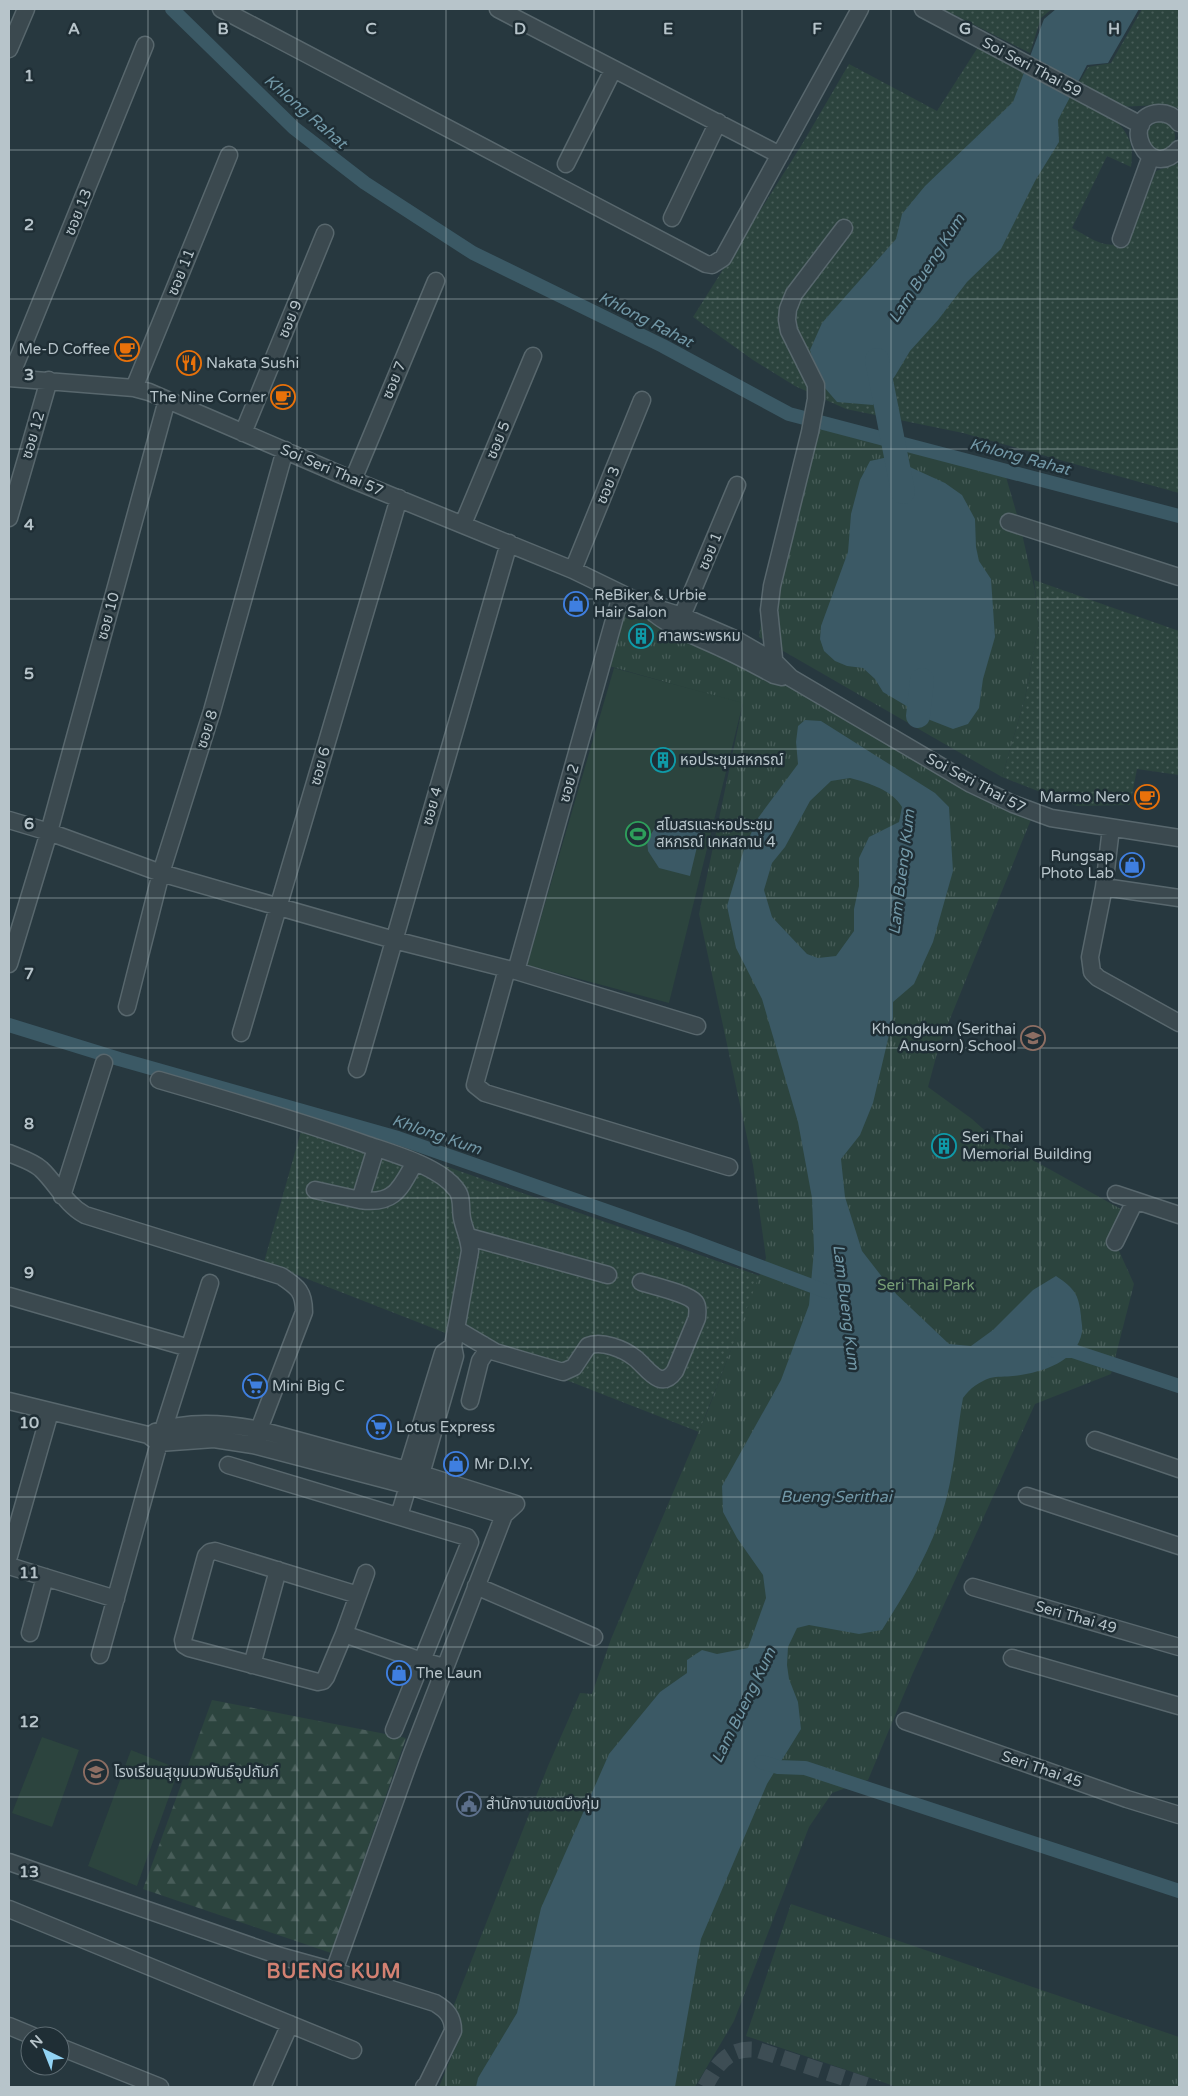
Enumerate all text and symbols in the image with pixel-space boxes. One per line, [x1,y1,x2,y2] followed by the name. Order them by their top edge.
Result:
[68,19,80,39] text: A
[217,19,229,39] text: B
[365,19,377,39] text: C
[514,19,526,39] text: D
[663,19,673,39] text: E
[812,19,822,39] text: F
[959,19,971,39] text: G
[1108,19,1120,39] text: H
[979,33,1085,101] street label: Soi Seri Thai 59
[24,66,34,86] text: 1
[260,70,352,154] water label: Khlong Rahat
[61,186,95,238] street label: ซอย 13
[884,210,970,327] water label: Lam Bueng Kum
[24,215,34,235] text: 2
[164,246,198,298] street label: ซอย 11
[595,288,698,353] water label: Khlong Rahat
[274,297,306,341] street label: ซอย 9
[114,336,140,362] cafe icon: Me-D Coffee
[19,340,110,358] place label: Me-D Coffee
[176,350,202,376] restaurant icon: Nakata Sushi
[206,354,299,372] place label: Nakata Sushi
[378,358,410,402] street label: ซอย 7
[24,365,34,385] text: 3
[270,384,296,410] cafe icon: The Nine Corner
[150,388,266,406] place label: The Nine Corner
[18,409,48,461] street label: ซอย 12
[482,418,514,462] street label: ซอย 5
[967,434,1074,480] water label: Khlong Rahat
[278,440,386,500] street label: Soi Seri Thai 57
[592,463,624,507] street label: ซอย 3
[24,515,34,535] text: 4
[694,529,726,573] street label: ซอย 1
[594,586,707,621] place label: ReBiker & Urbie Hair Salon
[93,590,123,642] street label: ซอย 10
[563,591,589,617] shop icon: ReBiker & Urbie Hair Salon
[628,623,654,649] building icon: ศาลพระพรหม
[658,627,741,645] place label: ศาลพระพรหม
[24,664,34,684] text: 5
[193,708,221,750] street label: ซอย 8
[306,745,334,787] street label: ซอย 6
[650,747,676,773] building icon: หอประชุมสหกรณ์
[923,749,1029,817] street label: Soi Seri Thai 57
[680,751,784,769] place label: หอประชุมสหกรณ์
[555,762,583,804] street label: ซอย 2
[1134,784,1160,810] cafe icon: Marmo Nero
[418,785,446,827] street label: ซอย 4
[1040,788,1130,806] place label: Marmo Nero
[884,808,920,936] water label: Lam Bueng Kum
[24,814,34,834] text: 6
[656,816,776,851] place label: สโมสรและหอประชุม สหกรณ์ เคหสถาน 4
[625,821,651,847] sports icon: สโมสรและหอประชุม สหกรณ์ เคหสถาน 4
[1041,847,1114,882] place label: Rungsap Photo Lab
[1119,852,1145,878] shop icon: Rungsap Photo Lab
[24,964,34,984] text: 7
[871,1020,1016,1055] place label: Khlongkum (Serithai Anusorn) School
[1020,1025,1046,1051] school or university icon: Khlongkum (Serithai Anusorn) School
[389,1110,484,1160] water label: Khlong Kum
[24,1114,34,1134] text: 8
[962,1128,1092,1163] place label: Seri Thai Memorial Building
[931,1133,957,1159] building icon: Seri Thai Memorial Building
[828,1243,864,1371] water label: Lam Bueng Kum
[24,1263,34,1283] text: 9
[877,1276,975,1294] park label: Seri Thai Park
[242,1373,268,1399] supermarket icon: Mini Big C
[272,1377,345,1395] place label: Mini Big C
[19,1413,39,1433] text: 10
[366,1414,392,1440] supermarket icon: Lotus Express
[396,1418,495,1436] place label: Lotus Express
[443,1451,469,1477] shop icon: Mr D.I.Y.
[474,1455,533,1473] place label: Mr D.I.Y.
[780,1487,894,1507] water label: Bueng Serithai
[19,1563,39,1583] text: 11
[1033,1597,1119,1637] street label: Seri Thai 49
[707,1644,781,1766] water label: Lam Bueng Kum
[386,1660,412,1686] shop icon: The Laun
[416,1664,482,1682] place label: The Laun
[19,1712,39,1732] text: 12
[999,1747,1085,1791] street label: Seri Thai 45
[83,1759,109,1785] school or university icon: โรงเรียนสุขุมนวพันธ์อุปถัมภ์
[114,1763,279,1781] place label: โรงเรียนสุขุมนวพันธ์อุปถัมภ์
[456,1791,482,1817] public building icon: สำนักงานเขตบึงกุ่ม
[486,1795,600,1813] place label: สำนักงานเขตบึงกุ่ม
[19,1862,39,1882] text: 13
[266,1960,402,1984] district label: BUENG KUM
[20,2026,70,2076] north arrow
[27,2032,46,2052] text: N

